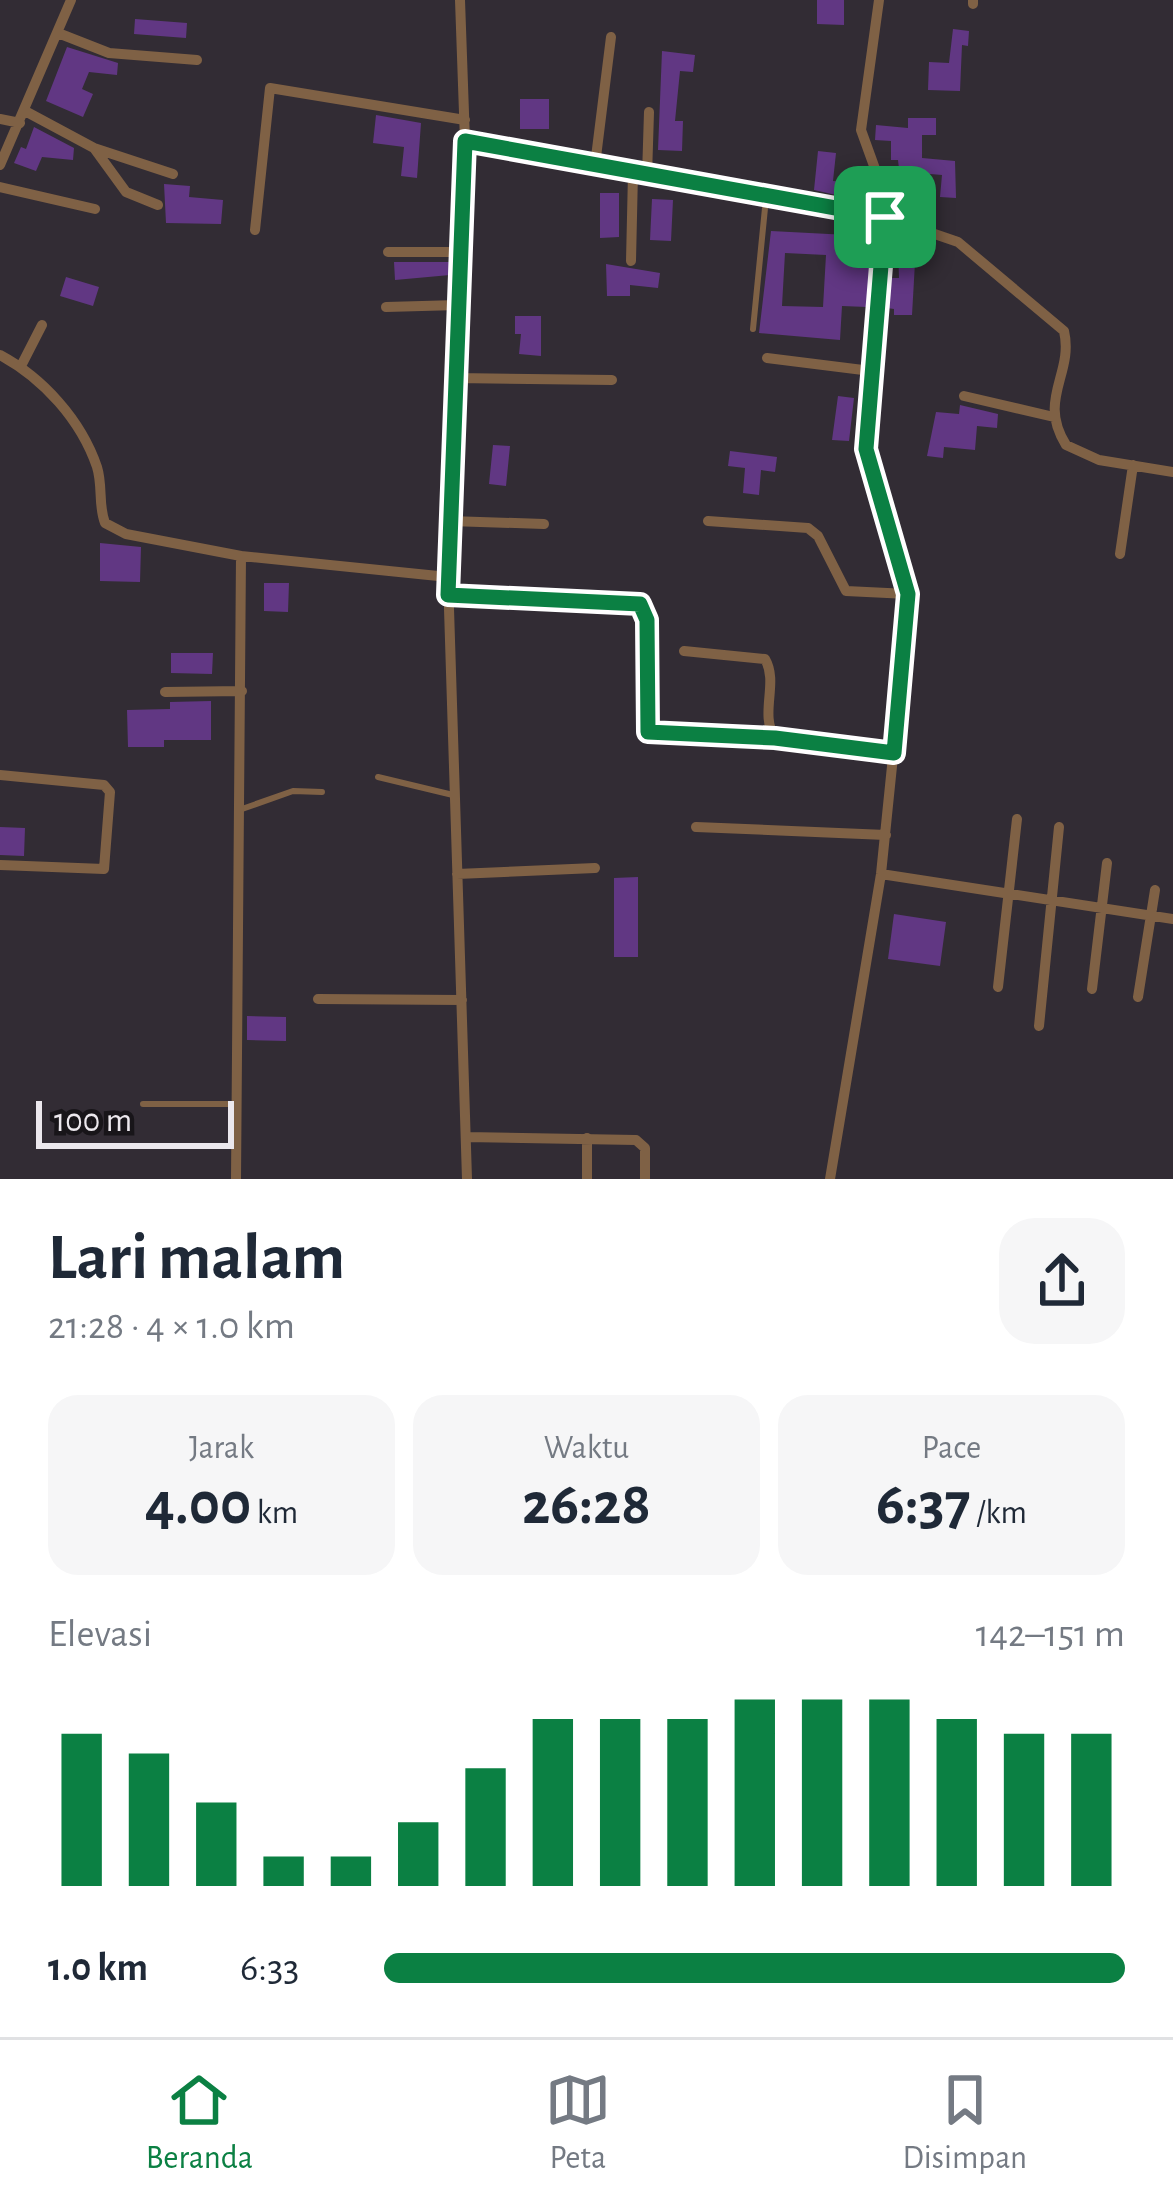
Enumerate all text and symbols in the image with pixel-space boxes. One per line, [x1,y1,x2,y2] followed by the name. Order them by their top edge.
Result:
[834,166,936,268] pin
[852,184,918,250] icon: arrive
[36,1095,234,1148] scale bar
[54,1105,132,1138] text: 100 m
[999,1218,1125,1344] button: share
[48,1225,345,1291] text: Lari malam
[48,1307,295,1346] text: 21:28 · 4 × 1.0 km
[189,1432,254,1465] text: Jarak
[544,1432,629,1465] text: Waktu
[922,1432,981,1465] text: Pace
[145,1475,251,1535] text: 4.00
[522,1475,651,1535] text: 26:28
[876,1475,971,1535] text: 6:37
[251,1497,298,1530] text: km
[971,1497,1027,1530] text: /km
[48,1615,152,1654] text: Elevasi
[976,1615,1125,1654] text: 142–151 m
[48,1949,148,1988] text: 1.0 km
[240,1949,299,1988] text: 6:33
[146,2067,253,2179] tab: Beranda
[545,2067,611,2179] tab: Peta
[902,2067,1027,2179] tab: Disimpan

